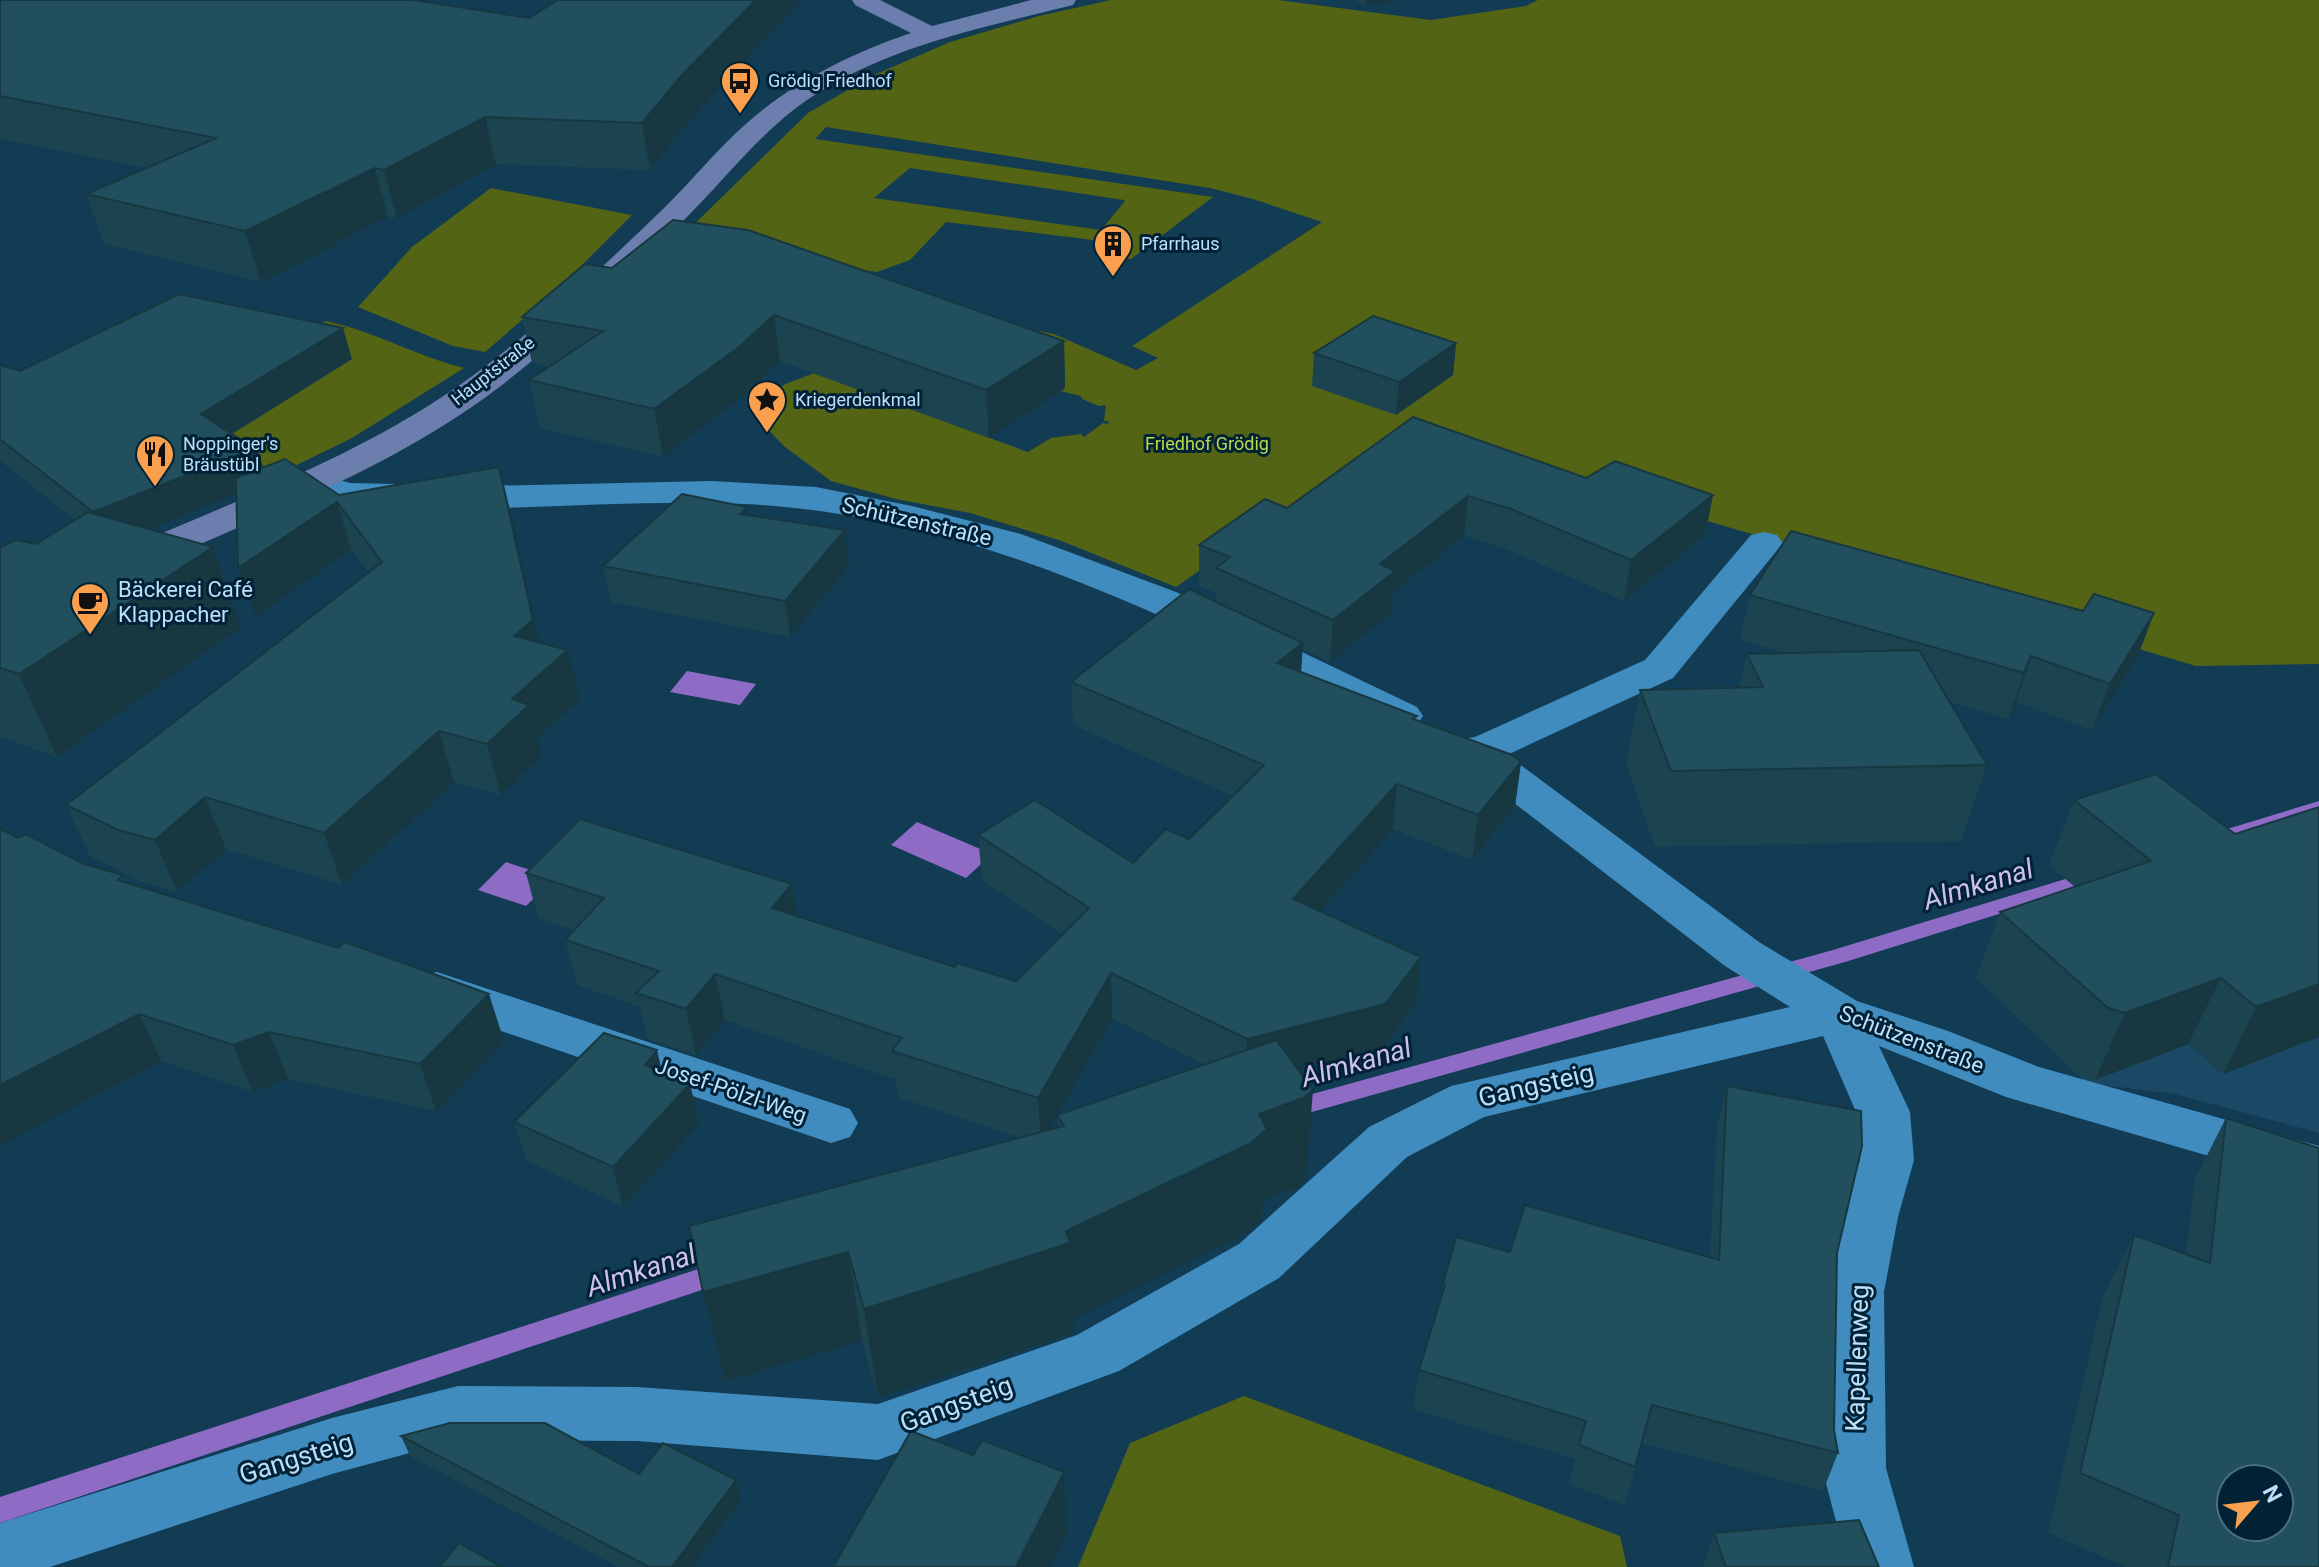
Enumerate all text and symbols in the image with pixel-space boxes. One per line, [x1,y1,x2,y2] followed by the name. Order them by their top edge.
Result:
[719,60,761,115] bus stop icon: Grödig Friedhof
[768,70,893,91] place label: Grödig Friedhof
[1092,223,1134,278] building icon: Pfarrhaus
[1141,233,1220,254] place label: Pfarrhaus
[447,332,538,410] street label: Hauptstraße
[746,379,788,434] place icon: Kriegerdenkmal
[795,389,921,410] place label: Kriegerdenkmal
[134,433,176,488] restaurant icon: Noppinger's Bräustübl
[183,433,278,475] place label: Noppinger's Bräustübl
[1145,433,1269,454] park label: Friedhof Grödig
[840,492,994,551] street label: Schützenstraße
[118,577,253,627] place label: Bäckerei Café Klappacher
[69,581,111,636] cafe icon: Bäckerei Café Klappacher
[1917,852,2037,917] water label: Almkanal
[1836,1000,1988,1079] street label: Schützenstraße
[1295,1031,1415,1094] water label: Almkanal
[652,1053,810,1128] street label: Josef-Pölzl-Weg
[1475,1057,1597,1113] street label: Gangsteig
[580,1237,700,1304] water label: Almkanal
[1839,1284,1875,1432] street label: Kapellenweg
[896,1370,1016,1438] street label: Gangsteig
[235,1426,357,1490] street label: Gangsteig
[2215,1463,2295,1543] north arrow
[2258,1481,2287,1507] text: N

